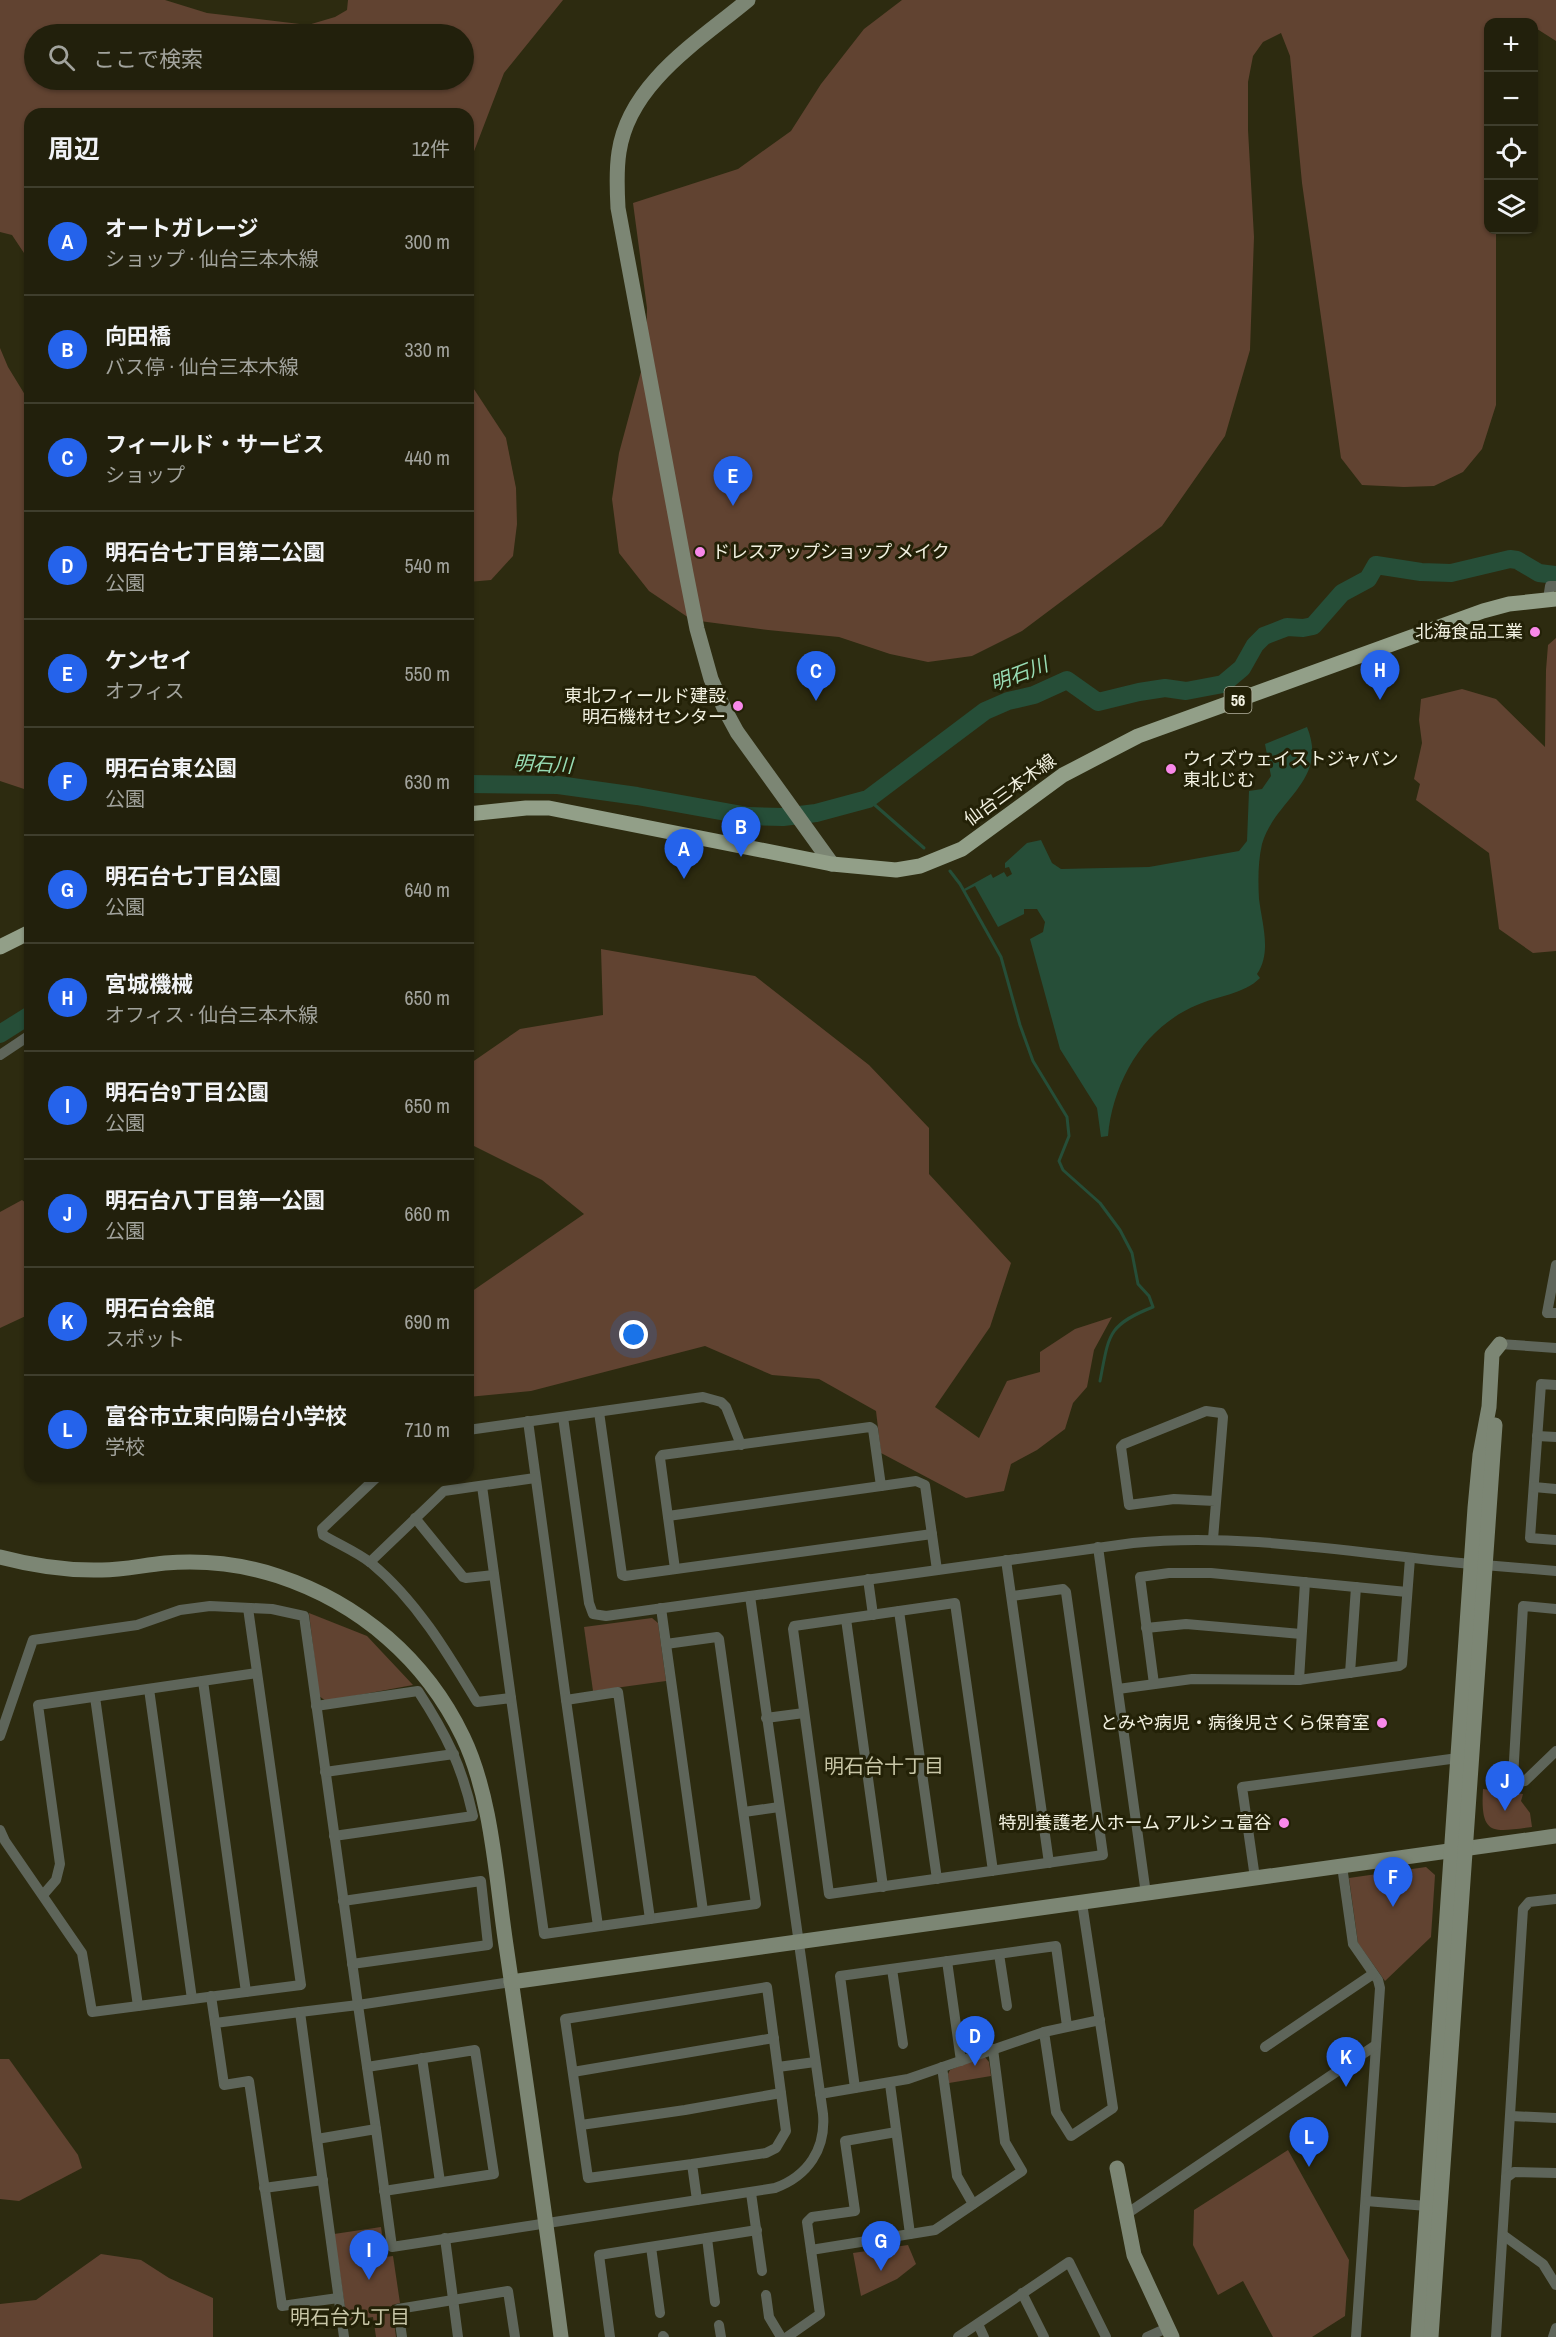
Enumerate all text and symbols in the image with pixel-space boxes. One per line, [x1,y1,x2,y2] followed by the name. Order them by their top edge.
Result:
[1484,18,1538,234] map controls
[1484,18,1538,72] button: +
[24,24,474,90] search box
[45,41,78,74] icon: search
[93,44,203,74] text: ここで検索
[1484,72,1538,126] button: −
[1484,126,1538,180] button: locate
[48,131,100,166] text: 周辺
[412,135,450,162] text: 12件
[1484,180,1538,234] button: layers
[105,213,259,243] text: オートガレージ
[62,228,73,255] text: A
[404,228,450,255] text: 300 m
[105,245,319,272] text: ショップ · 仙台三本木線
[105,321,171,351] text: 向田橋
[62,336,73,363] text: B
[404,336,450,363] text: 330 m
[105,353,299,380] text: バス停 · 仙台三本木線
[105,429,325,459] text: フィールド・サービス
[62,444,73,471] text: C
[404,444,450,471] text: 440 m
[714,456,752,506] pin: E
[105,461,185,488] text: ショップ
[105,537,325,567] text: 明石台七丁目第二公園
[712,539,950,564] place label: ドレスアップショップ メイク
[693,545,707,559] marker: ドレスアップショップ メイク
[62,552,73,579] text: D
[404,552,450,579] text: 540 m
[105,569,145,596] text: 公園
[1415,619,1523,644] place label: 北海食品工業
[1528,625,1542,639] marker: 北海食品工業
[105,645,192,675] text: ケンセイ
[986,649,1054,697] water label: 明石川
[1360,650,1400,700] pin: H
[796,652,836,701] pin: C
[62,660,73,687] text: E
[404,660,450,687] text: 550 m
[105,677,185,704] text: オフィス
[564,683,726,729] place label: 東北フィールド建設 明石機材センター
[1224,687,1252,713] road number: 56
[731,699,745,713] marker: 東北フィールド建設 明石機材センター
[1183,746,1398,792] place label: ウィズウェイストジャパン 東北じむ
[512,748,576,779] water label: 明石川
[959,748,1061,831] street label: 仙台三本木線
[105,753,237,783] text: 明石台東公園
[1164,762,1178,776] marker: ウィズウェイストジャパン 東北じむ
[62,768,73,795] text: F
[404,768,450,795] text: 630 m
[105,785,145,812] text: 公園
[722,808,760,857] pin: B
[664,830,704,879] pin: A
[105,861,281,891] text: 明石台七丁目公園
[61,876,74,903] text: G
[404,876,450,903] text: 640 m
[105,893,145,920] text: 公園
[105,969,193,999] text: 宮城機械
[62,984,73,1011] text: H
[404,984,450,1011] text: 650 m
[105,1001,318,1028] text: オフィス · 仙台三本木線
[105,1077,269,1107] text: 明石台9丁目公園
[65,1092,70,1119] text: I
[404,1092,450,1119] text: 650 m
[105,1109,145,1136] text: 公園
[105,1185,325,1215] text: 明石台八丁目第一公園
[63,1200,72,1227] text: J
[404,1200,450,1227] text: 660 m
[105,1217,145,1244] text: 公園
[105,1293,215,1323] text: 明石台会館
[62,1308,73,1335] text: K
[404,1308,450,1335] text: 690 m
[619,1320,648,1349] your location
[105,1325,185,1352] text: スポット
[105,1401,347,1431] text: 富谷市立東向陽台小学校
[62,1416,73,1443] text: L
[404,1416,450,1443] text: 710 m
[105,1433,145,1460] text: 学校
[1100,1710,1370,1735] place label: とみや病児・病後児さくら保育室
[1375,1716,1389,1730] marker: とみや病児・病後児さくら保育室
[824,1752,944,1779] district label: 明石台十丁目
[1486,1762,1524,1811] pin: J
[999,1810,1272,1835] place label: 特別養護老人ホーム アルシュ富谷
[1277,1816,1291,1830] marker: 特別養護老人ホーム アルシュ富谷
[1374,1858,1412,1907] pin: F
[956,2016,994,2066] pin: D
[1326,2038,1366,2087] pin: K
[1290,2118,1328,2167] pin: L
[862,2222,900,2271] pin: G
[350,2230,388,2280] pin: I
[290,2303,410,2330] district label: 明石台九丁目

